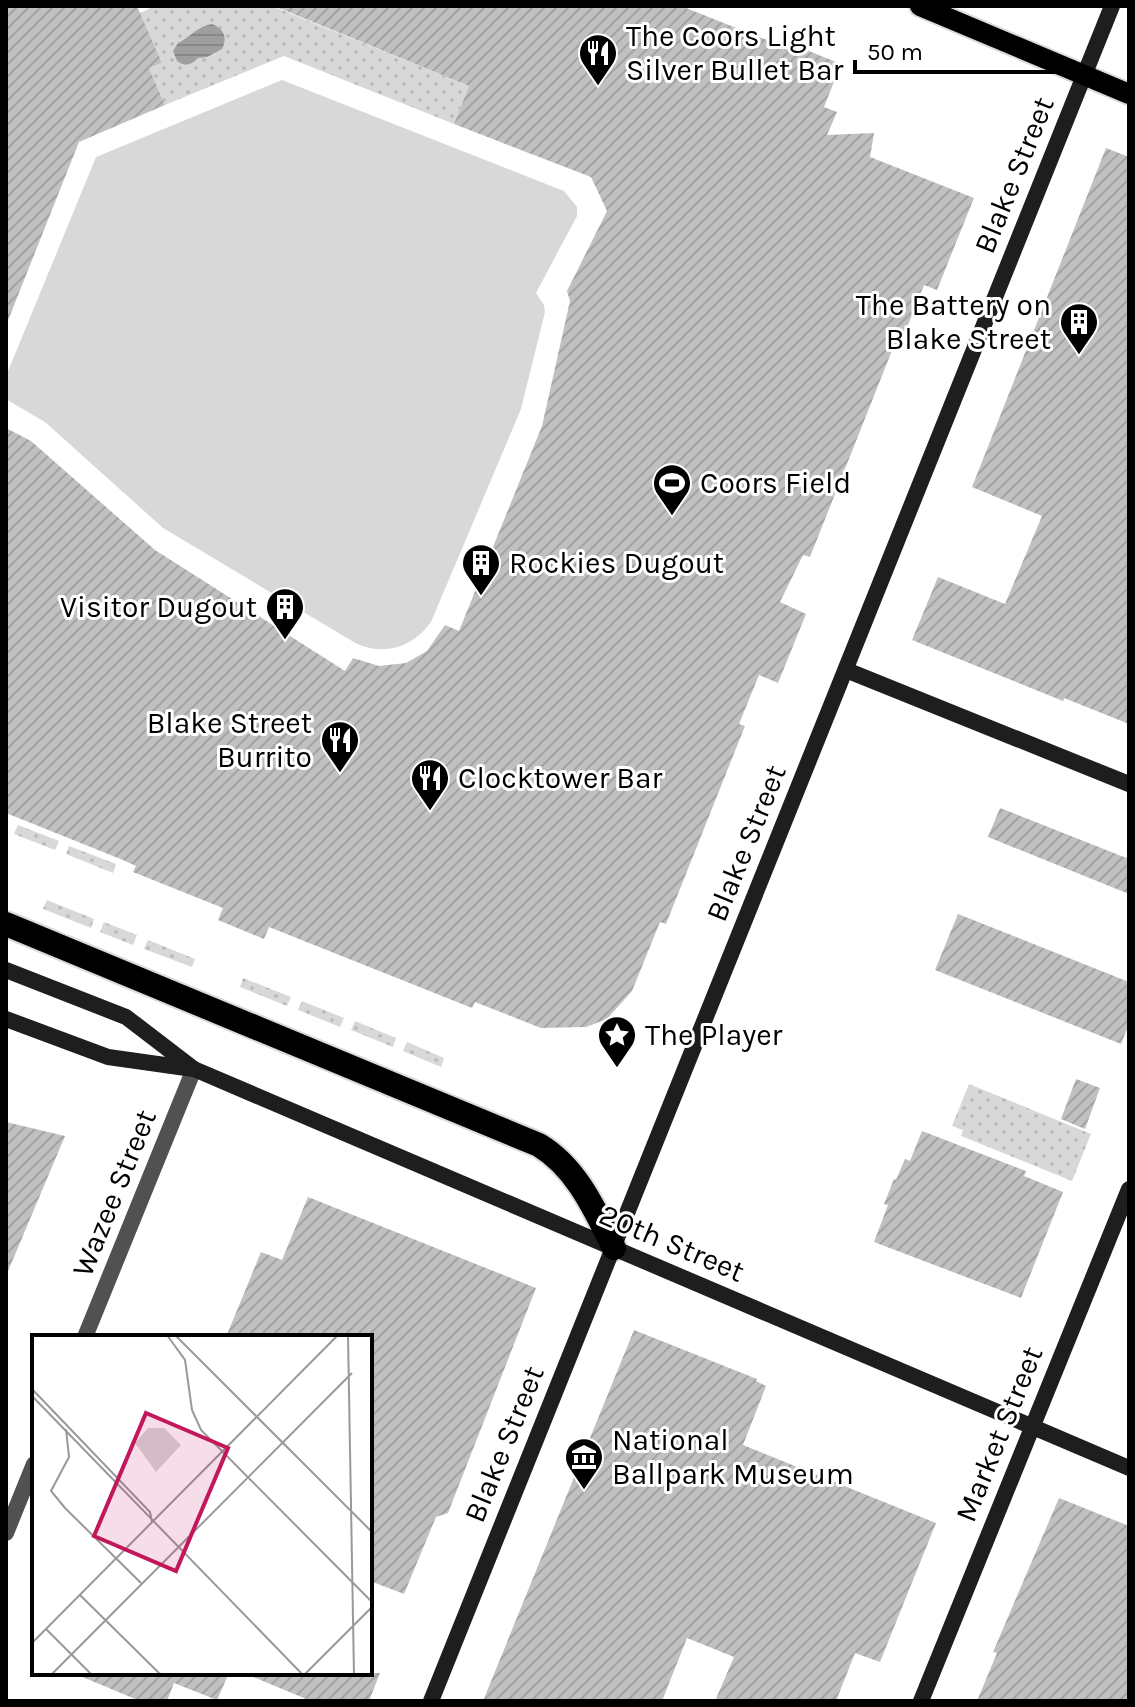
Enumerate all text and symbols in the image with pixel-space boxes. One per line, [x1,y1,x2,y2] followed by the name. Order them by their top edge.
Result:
[626,18,844,88] place label: The Coors Light Silver Bullet Bar
[855,24,1073,74] scale bar
[577,32,619,87] restaurant icon: The Coors Light Silver Bullet Bar
[867,38,923,66] text: 50 m
[966,92,1062,258] street label: Blake Street
[856,287,1051,357] place label: The Battery on Blake Street
[1058,301,1100,356] building icon: The Battery on Blake Street
[651,462,693,517] sports icon: Coors Field
[700,465,851,501] place label: Coors Field
[460,542,502,597] building icon: Rockies Dugout
[509,545,724,581] place label: Rockies Dugout
[264,586,306,641] building icon: Visitor Dugout
[60,589,257,625] place label: Visitor Dugout
[147,705,312,775] place label: Blake Street Burrito
[319,719,361,774] restaurant icon: Blake Street Burrito
[409,757,451,812] restaurant icon: Clocktower Bar
[458,760,663,796] place label: Clocktower Bar
[698,760,794,926] street label: Blake Street
[596,1014,638,1069] place icon: The Player
[645,1017,783,1053] place label: The Player
[64,1104,164,1282] street label: Wazee Street
[594,1196,750,1290] street label: 20th Street
[32,1335,372,1675] inset map
[948,1341,1050,1527] street label: Market Street
[456,1361,552,1527] street label: Blake Street
[612,1422,854,1492] place label: National Ballpark Museum
[563,1436,605,1491] museum icon: National Ballpark Museum

